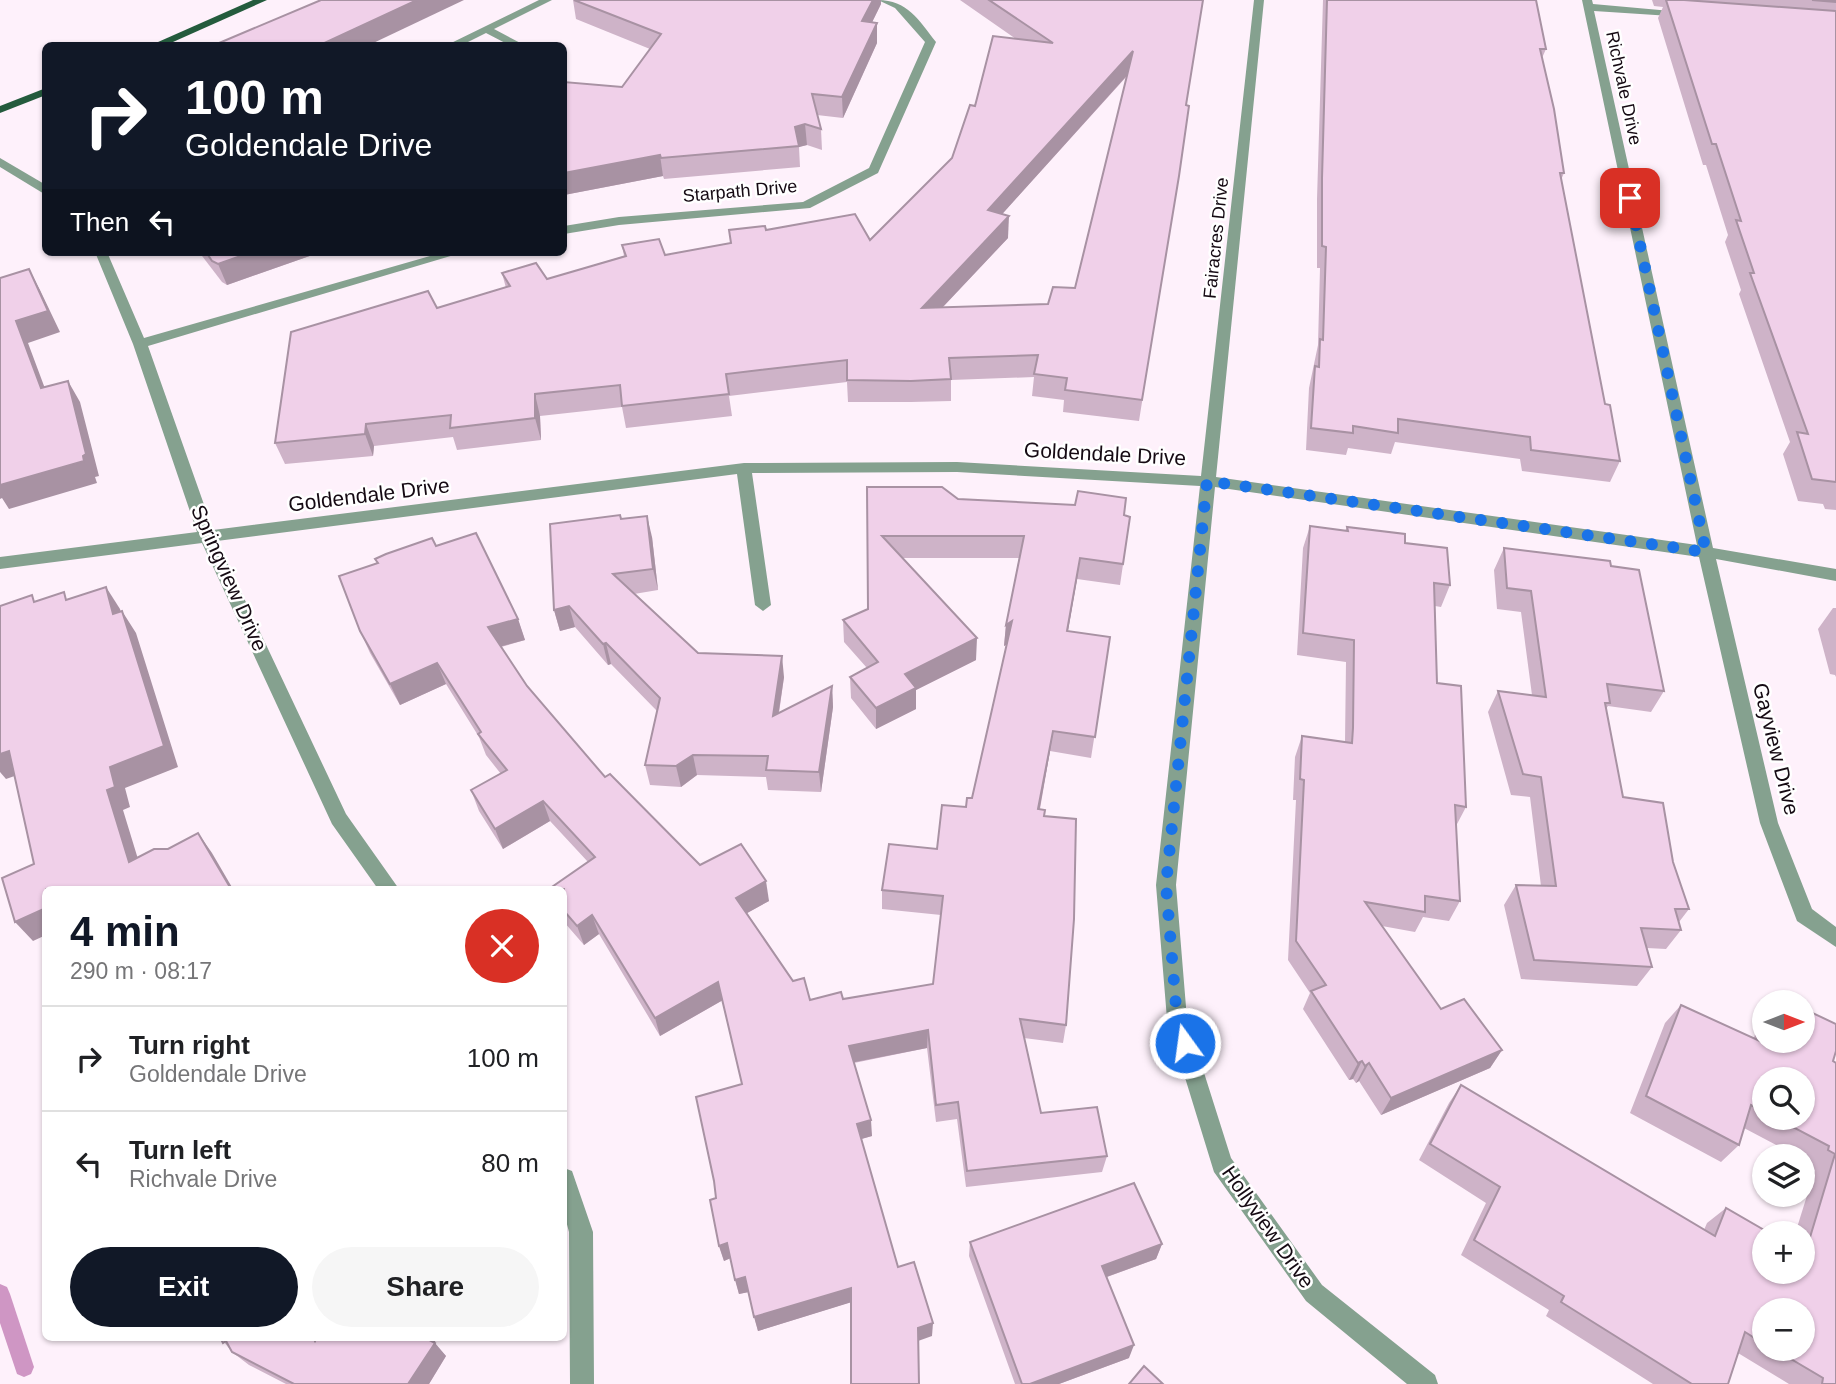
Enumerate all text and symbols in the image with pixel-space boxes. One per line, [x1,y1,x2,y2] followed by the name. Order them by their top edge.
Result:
[1602,29,1646,147] street label: Richvale Drive
[70,70,161,161] icon: right
[185,70,324,124] text: 100 m
[185,127,432,163] text: Goldendale Drive
[1600,168,1660,228] pin
[682,176,798,206] street label: Starpath Drive
[1200,176,1232,300] street label: Fairacres Drive
[1611,179,1649,217] icon: arrive
[143,203,181,241] icon: left
[70,207,129,237] text: Then
[1023,438,1187,469] street label: Goldendale Drive
[287,473,451,516] street label: Goldendale Drive
[187,501,272,654] street label: Springview Drive
[1749,680,1804,817] street label: Gayview Drive
[70,908,180,955] text: 4 min
[465,909,539,983] button: close
[70,958,212,984] text: 290 m · 08:17
[1752,990,1815,1054] north arrow
[1752,990,1815,1361] map controls
[1148,1006,1222,1080] position arrow
[129,1030,250,1060] text: Turn right
[70,1040,108,1078] icon: right
[467,1043,539,1073] text: 100 m
[129,1061,307,1087] text: Goldendale Drive
[1752,1067,1815,1130] button: search
[129,1135,231,1165] text: Turn left
[1752,1144,1815,1207] button: layers
[70,1145,108,1183] icon: left
[481,1148,539,1178] text: 80 m
[1218,1161,1319,1292] street label: Hollyview Drive
[129,1166,277,1192] text: Richvale Drive
[1752,1221,1815,1284] button: +
[70,1247,298,1327] button: Exit
[312,1247,539,1327] button: Share
[1752,1298,1815,1361] button: −

